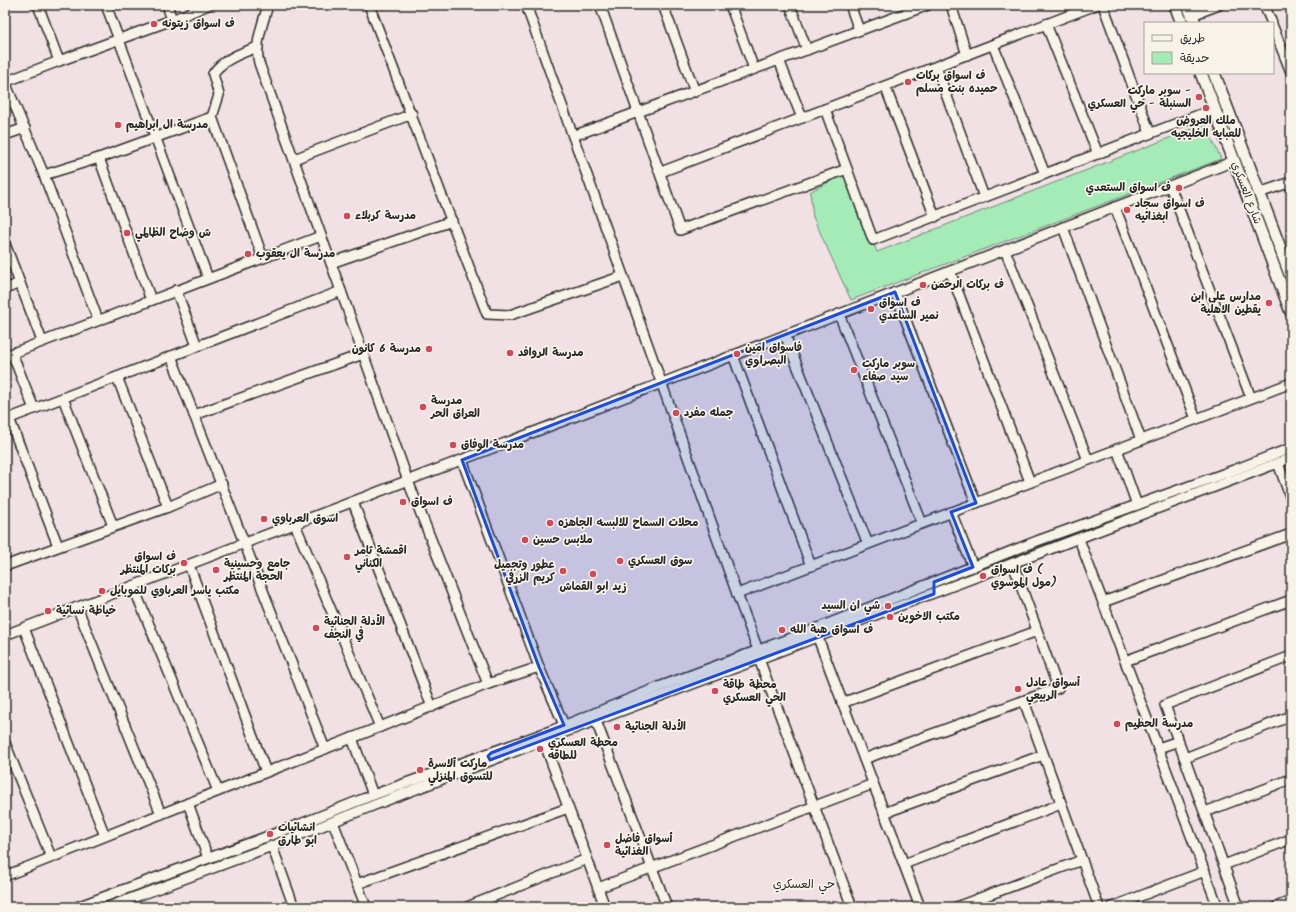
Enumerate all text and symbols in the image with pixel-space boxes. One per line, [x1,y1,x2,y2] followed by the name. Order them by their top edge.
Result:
[162,15,235,33] place label: ف اسواق زيتونه
[149,19,159,29] marker: ف اسواق زيتونه
[1144,22,1274,74] legend
[1180,29,1205,48] text: طريق
[1180,49,1209,68] text: حديقة
[916,67,998,98] place label: ف اسواق بركات حميده بنت مسلم
[903,77,913,87] marker: ف اسواق بركات حميده بنت مسلم
[1088,82,1191,113] place label: سوبر ماركت - السنبلة - حي العسكري
[1194,92,1204,102] marker: سوبر ماركت - السنبلة - حي العسكري
[1201,103,1211,113] marker: ملك العروض للعبايه الخليجيه
[1171,112,1241,143] place label: ملك العروض للعبايه الخليجيه
[126,116,208,134] place label: مدرسة ال ابراهيم
[113,120,123,130] marker: مدرسة ال ابراهيم
[1226,159,1266,227] street label: شارع العسكري
[1086,179,1171,197] place label: ف اسواق الستعدي
[1174,183,1184,193] marker: ف اسواق الستعدي
[1135,195,1205,226] place label: ف اسواق سجاد ابغذائيه
[1122,205,1132,215] marker: ف اسواق سجاد ابغذائيه
[355,207,416,225] place label: مدرسة كربلاء
[342,211,352,221] marker: مدرسة كربلاء
[135,224,211,242] place label: ش وضاح الظالمي
[122,228,132,238] marker: ش وضاح الظالمي
[256,245,335,263] place label: مدرسة ال يعقوب
[243,249,253,259] marker: مدرسة ال يعقوب
[931,276,1004,294] place label: ف بركات الرحمن
[918,280,928,290] marker: ف بركات الرحمن
[1191,288,1261,319] place label: مدارس علي ابن يقطين الاهلية
[879,294,939,325] place label: ف اسواق نمير الساعدي
[1264,298,1274,308] marker: مدارس علي ابن يقطين الاهلية
[866,304,876,314] marker: ف اسواق نمير الساعدي
[745,339,802,370] place label: فاسواق امين البصراوي
[352,340,421,358] place label: مدرسة 6 كانون
[424,344,434,354] marker: مدرسة 6 كانون
[518,344,584,362] place label: مدرسة الروافد
[505,348,515,358] marker: مدرسة الروافد
[732,349,742,359] marker: فاسواق امين البصراوي
[862,355,915,386] place label: سوبر ماركت سيد صفاء
[849,365,859,375] marker: سوبر ماركت سيد صفاء
[430,392,480,423] place label: مدرسة العراق الحر
[418,402,428,412] marker: مدرسة العراق الحر
[684,404,733,422] place label: جمله مفرد
[671,408,681,418] marker: جمله مفرد
[461,436,524,454] place label: مدرسة الوفاق
[448,440,458,450] marker: مدرسة الوفاق
[411,493,453,511] place label: ف اسواق
[398,497,408,507] marker: ف اسواق
[272,510,338,528] place label: اسوق العرباوي
[259,514,269,524] marker: اسوق العرباوي
[558,514,698,532] place label: محلات السماح للالبسه الجاهزه
[545,518,555,528] marker: محلات السماح للالبسه الجاهزه
[533,531,593,549] place label: ملابس حسين
[520,535,530,545] marker: ملابس حسين
[354,542,407,573] place label: اقمشة ثامر الكناني
[120,548,176,579] place label: ف اسواق بركات المنتظر
[342,552,352,562] marker: اقمشة ثامر الكناني
[628,552,692,570] place label: سوق العسكري
[223,555,290,586] place label: جامع وحسينية الحجة المنتظر
[494,556,555,587] place label: عطور وتجميل كريم الزرفي
[615,556,625,566] marker: سوق العسكري
[179,558,189,568] marker: ف اسواق بركات المنتظر
[991,561,1057,592] place label: ف اسواق ( مول الموسوي)
[211,565,221,575] marker: جامع وحسينية الحجة المنتظر
[558,566,568,576] marker: عطور وتجميل كريم الزرفي
[588,569,598,579] marker: زيد ابو القماش
[978,571,988,581] marker: ف اسواق ( مول الموسوي)
[560,578,626,596] place label: زيد ابو القماش
[110,582,239,600] place label: مكتب ياسر العرباوي للموبايل
[97,586,107,596] marker: مكتب ياسر العرباوي للموبايل
[822,597,880,615] place label: شي ان السيد
[883,601,893,611] marker: شي ان السيد
[56,602,116,620] place label: خياطة نسائية
[43,606,53,616] marker: خياطة نسائية
[898,608,960,626] place label: مكتب الاخوين
[885,612,895,622] marker: مكتب الاخوين
[324,613,385,644] place label: الأدلة الجنائية في النجف
[790,621,874,639] place label: ف اسواق هبة الله
[311,623,321,633] marker: الأدلة الجنائية في النجف
[777,625,787,635] marker: ف اسواق هبة الله
[1026,674,1080,705] place label: أسواق عادل الربيعي
[723,676,786,707] place label: محطة طاقة الحي العسكري
[1013,684,1023,694] marker: أسواق عادل الربيعي
[710,686,720,696] marker: محطة طاقة الحي العسكري
[1125,715,1193,733] place label: مدرسة الحطيم
[625,718,686,736] place label: الأدلة الجنائية
[1112,719,1122,729] marker: مدرسة الحطيم
[612,722,622,732] marker: الأدلة الجنائية
[548,734,618,765] place label: محطة العسكري للطاقه
[535,744,545,754] marker: محطة العسكري للطاقه
[428,755,492,786] place label: ماركت ألاسرة للتسوق المنزلي
[415,765,425,775] marker: ماركت ألاسرة للتسوق المنزلي
[278,819,317,850] place label: انشائيات ابو طارق
[265,829,275,839] marker: انشائيات ابو طارق
[615,830,672,861] place label: أسواق فاضل الغذائية
[602,840,612,850] marker: أسواق فاضل الغذائية
[773,875,835,895] district label: حي العسكري

